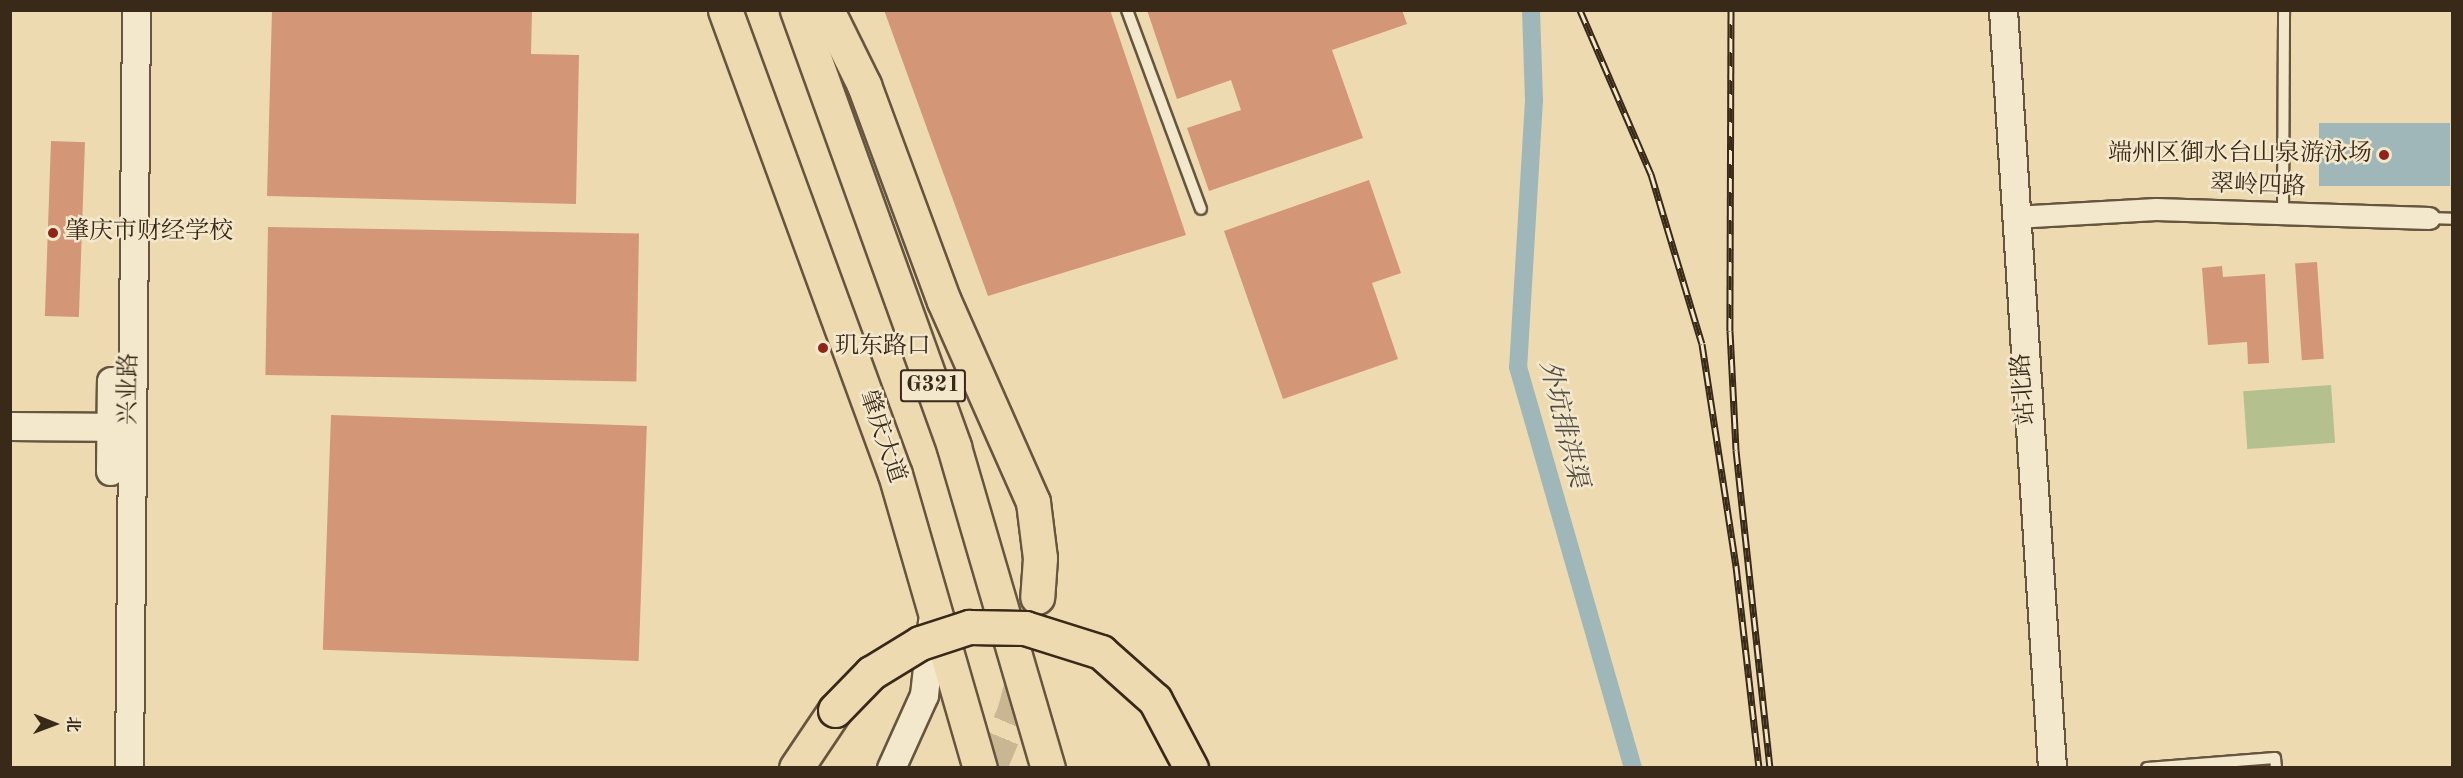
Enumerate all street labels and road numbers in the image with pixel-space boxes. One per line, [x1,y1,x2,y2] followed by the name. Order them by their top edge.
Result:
[2210,171,2306,203] street label: 翠岭四路
[2008,352,2042,426] street label: 站北路
[115,353,145,425] street label: 兴业路
[898,367,968,405] road number: G321
[852,387,910,487] street label: 肇庆大道

